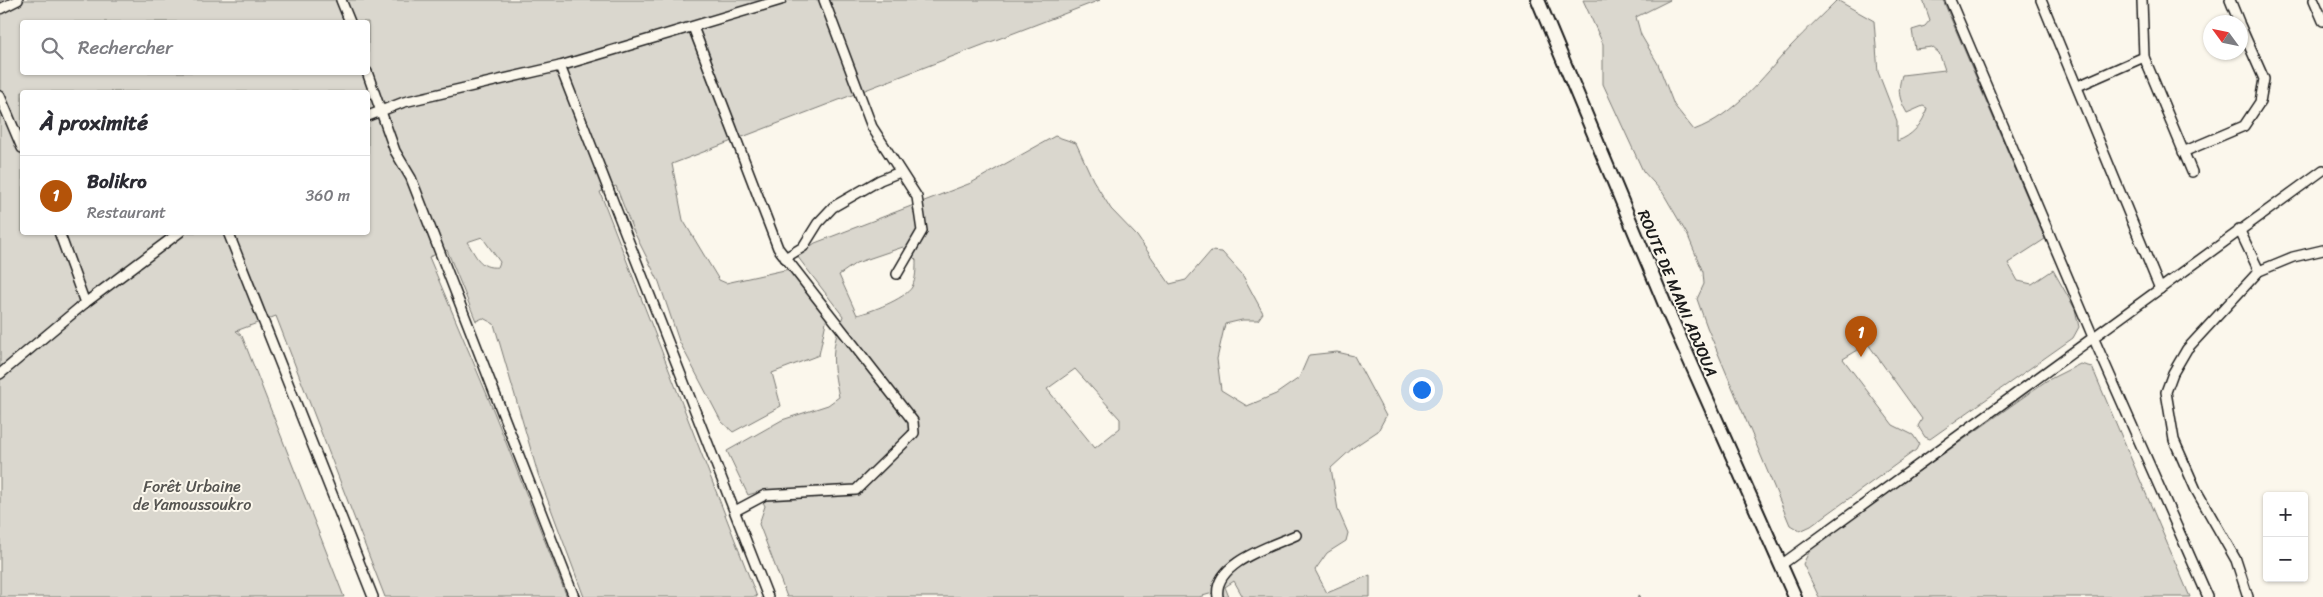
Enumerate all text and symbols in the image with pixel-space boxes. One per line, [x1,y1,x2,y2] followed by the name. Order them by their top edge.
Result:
[2203,15,2248,60] north arrow
[20,20,370,75] search box
[78,31,173,64] text: Rechercher
[38,34,66,62] icon: search
[40,104,148,142] text: À proximité
[87,165,147,198] text: Bolikro
[53,181,59,210] text: 1
[306,181,350,210] text: 360 m
[87,198,166,227] text: Restaurant
[1629,205,1726,381] street label: ROUTE DE MAMI ADJOUA
[1845,316,1877,357] pin: 1
[1409,377,1435,403] your location
[133,472,251,519] park label: Forêt Urbaine de Yamoussoukro
[2263,492,2308,582] map controls
[2263,492,2308,537] button: +
[2263,537,2308,582] button: −

